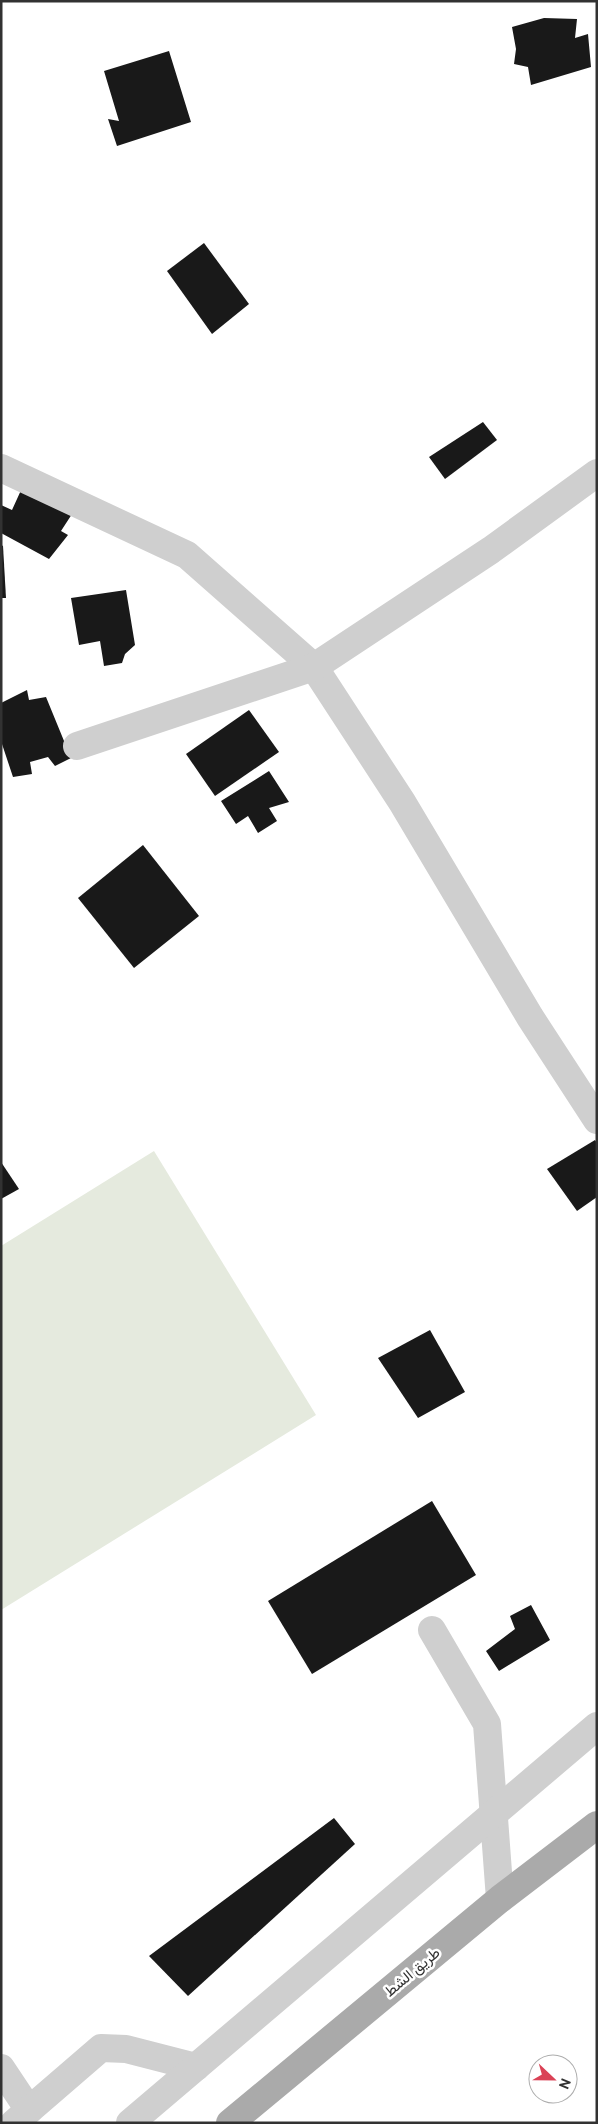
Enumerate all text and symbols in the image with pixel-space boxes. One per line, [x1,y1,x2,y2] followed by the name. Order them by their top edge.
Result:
[381,1944,445,2002] street label: طريق الشط
[528,2054,578,2104] north arrow
[554,2075,573,2091] text: N

